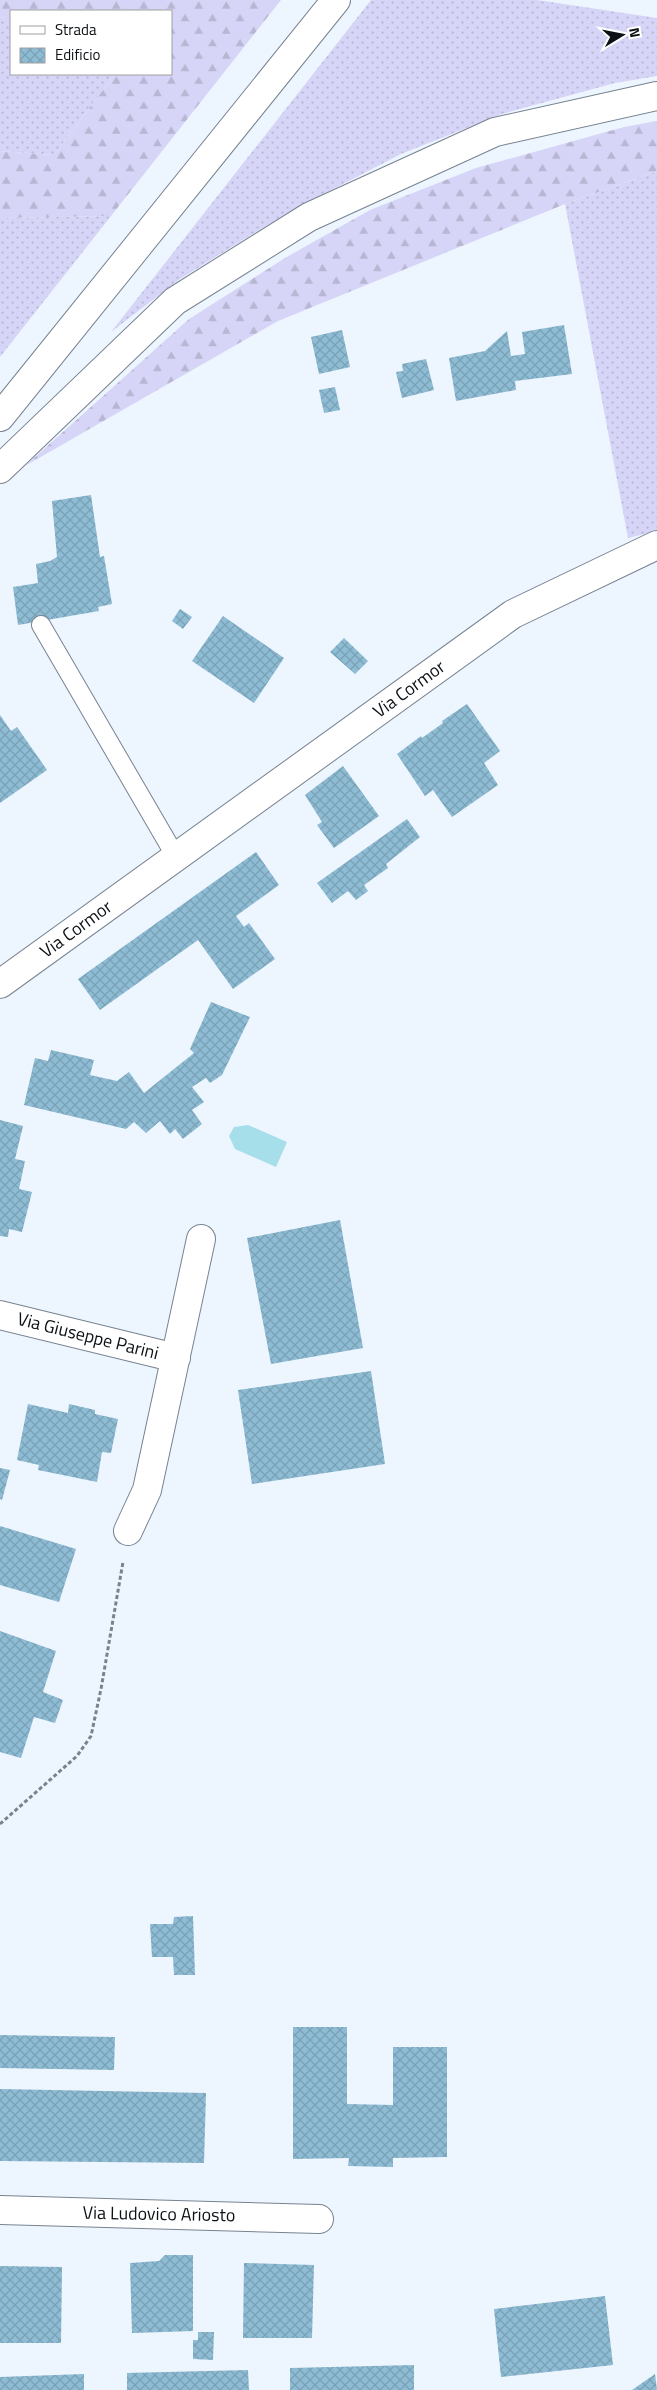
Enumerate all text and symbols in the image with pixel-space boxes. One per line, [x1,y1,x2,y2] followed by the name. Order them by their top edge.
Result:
[10,10,172,75] legend
[597,10,647,60] north arrow
[55,18,97,41] text: Strada
[624,26,646,39] text: N
[55,43,100,66] text: Edificio
[367,653,450,724] street label: Via Cormor
[34,893,117,964] street label: Via Cormor
[15,1305,162,1366] street label: Via Giuseppe Parini
[82,2199,236,2228] street label: Via Ludovico Ariosto

